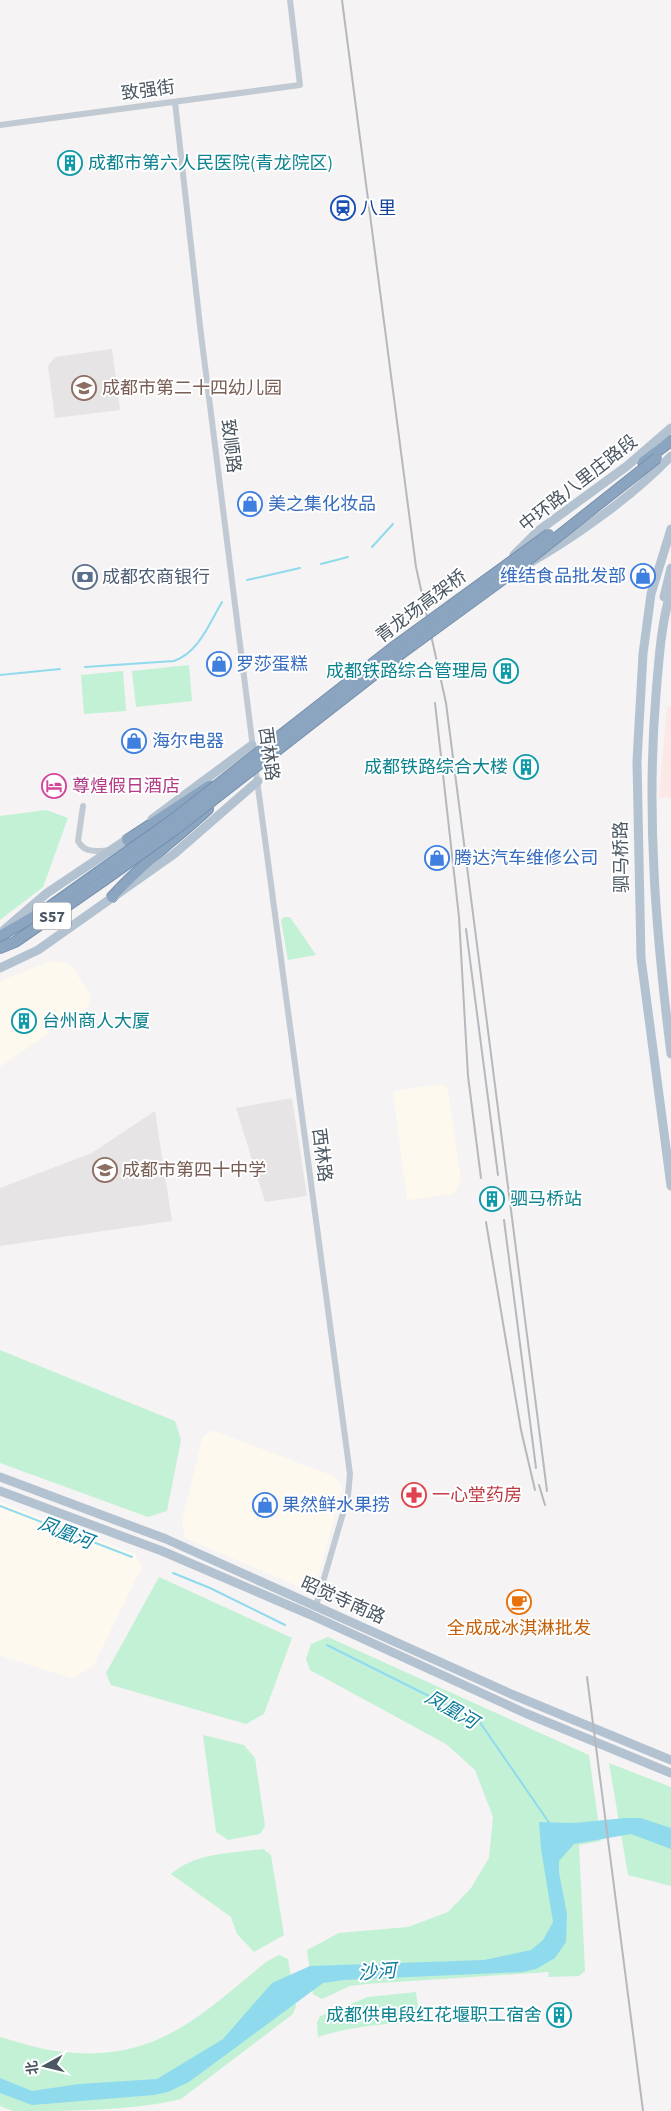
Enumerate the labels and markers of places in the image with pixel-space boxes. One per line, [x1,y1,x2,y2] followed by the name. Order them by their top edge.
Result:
[57,150,83,176] building icon: 成都市第六人民医院(青龙院区)
[88,151,333,176] place label: 成都市第六人民医院(青龙院区)
[330,195,356,221] station icon: 八里
[360,196,396,221] place label: 八里
[71,375,97,401] school or university icon: 成都市第二十四幼儿园
[102,376,282,401] place label: 成都市第二十四幼儿园
[237,491,263,517] shop icon: 美之集化妆品
[268,492,376,517] place label: 美之集化妆品
[630,563,656,589] shop icon: 维结食品批发部
[72,564,98,590] bank icon: 成都农商银行
[500,564,626,589] place label: 维结食品批发部
[102,565,210,590] place label: 成都农商银行
[206,651,232,677] shop icon: 罗莎蛋糕
[236,652,308,677] place label: 罗莎蛋糕
[493,658,519,684] building icon: 成都铁路综合管理局
[326,659,488,684] place label: 成都铁路综合管理局
[121,728,147,754] shop icon: 海尔电器
[152,729,224,754] place label: 海尔电器
[513,754,539,780] building icon: 成都铁路综合大楼
[364,755,508,780] place label: 成都铁路综合大楼
[41,773,67,799] hotel icon: 尊煌假日酒店
[72,774,180,799] place label: 尊煌假日酒店
[424,845,450,871] shop icon: 腾达汽车维修公司
[454,846,598,871] place label: 腾达汽车维修公司
[11,1008,37,1034] building icon: 台州商人大厦
[42,1009,150,1034] place label: 台州商人大厦
[92,1157,118,1183] school or university icon: 成都市第四十中学
[122,1158,266,1183] place label: 成都市第四十中学
[479,1186,505,1212] building icon: 驷马桥站
[510,1187,582,1212] place label: 驷马桥站
[401,1482,427,1508] pharmacy icon: 一心堂药房
[432,1483,522,1508] place label: 一心堂药房
[252,1492,278,1518] shop icon: 果然鲜水果捞
[282,1493,390,1518] place label: 果然鲜水果捞
[506,1589,532,1615] cafe icon: 全成成冰淇淋批发
[447,1616,591,1641] place label: 全成成冰淇淋批发
[546,2002,572,2028] building icon: 成都供电段红花堰职工宿舍
[326,2003,542,2028] place label: 成都供电段红花堰职工宿舍

